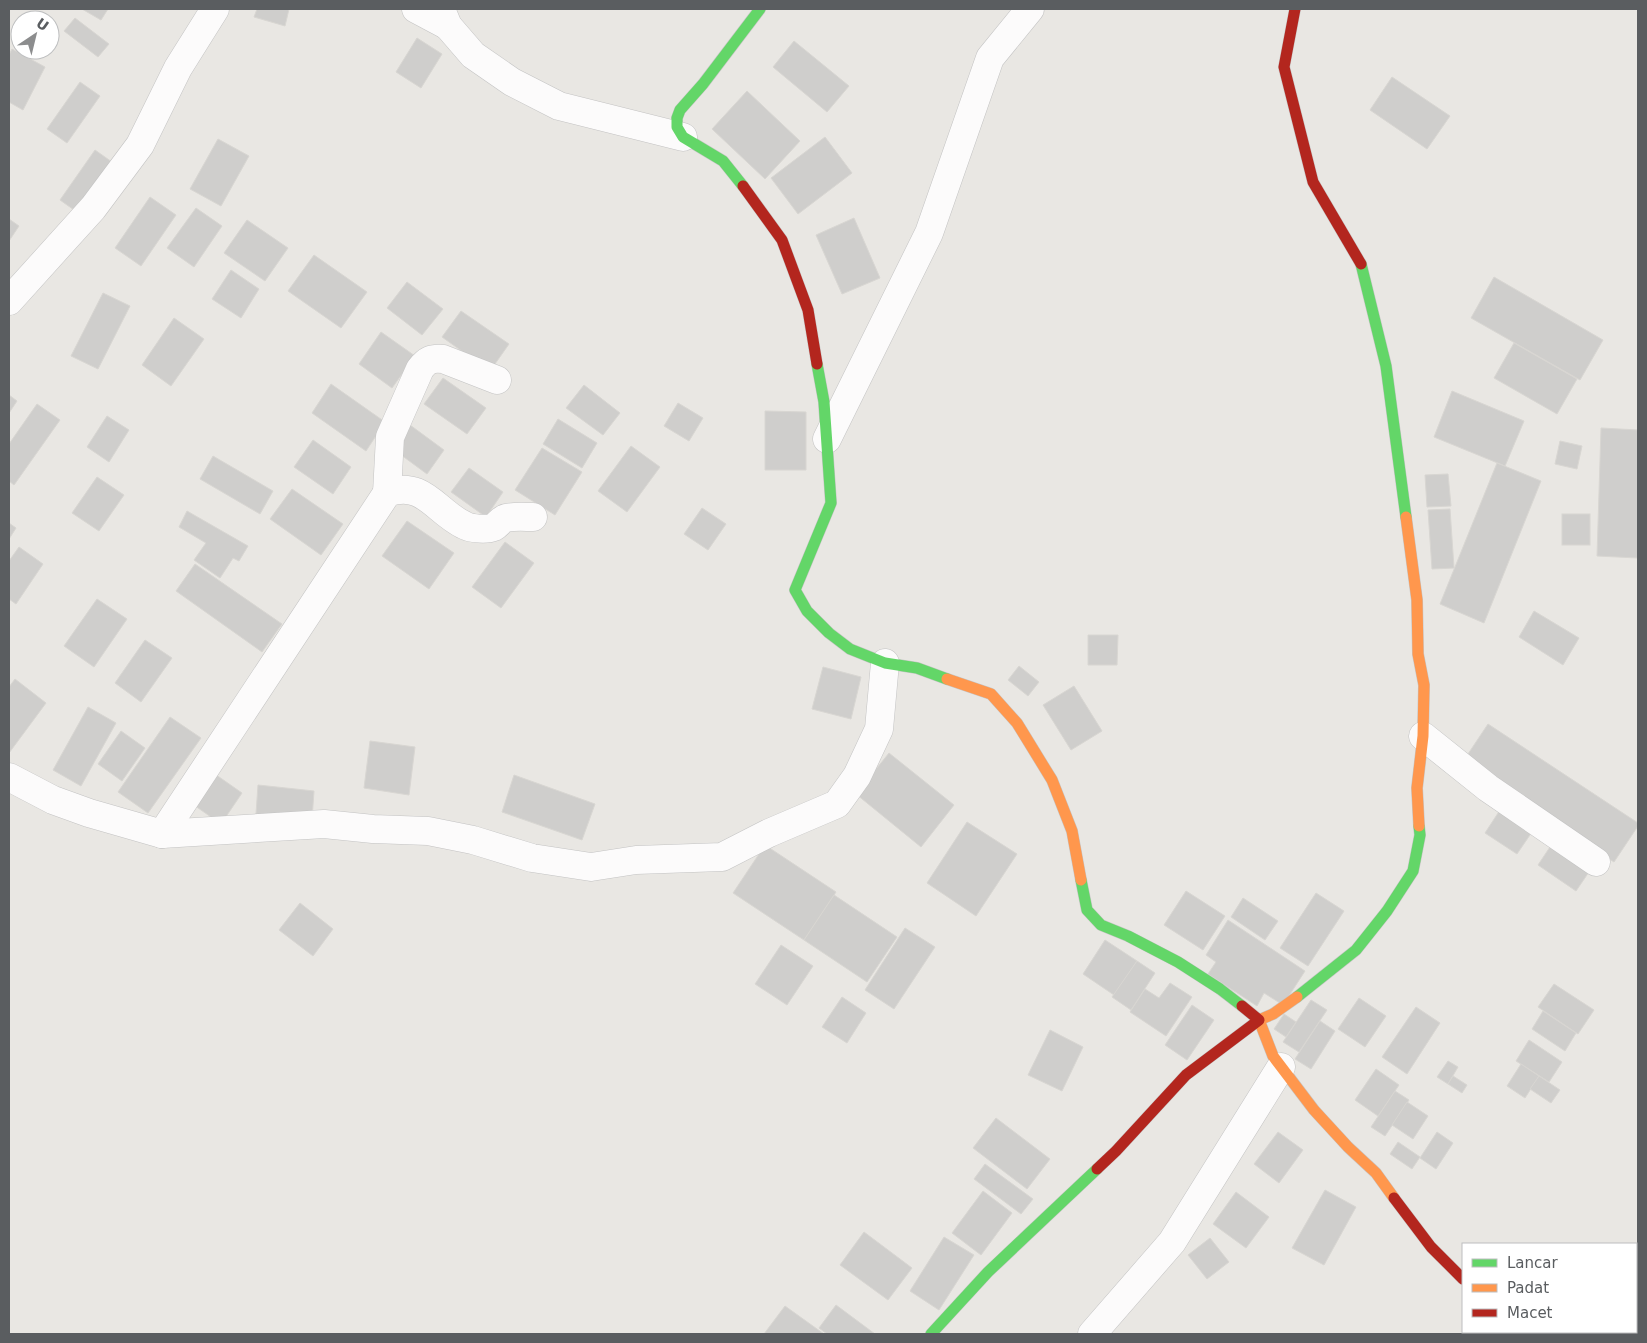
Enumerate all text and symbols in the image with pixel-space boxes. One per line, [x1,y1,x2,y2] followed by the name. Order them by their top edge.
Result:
[10,10,60,60] north arrow
[33,15,52,34] text: U
[1462,1243,1637,1333] legend
[1507,1254,1558,1272] text: Lancar
[1507,1279,1549,1297] text: Padat
[1507,1304,1553,1322] text: Macet

